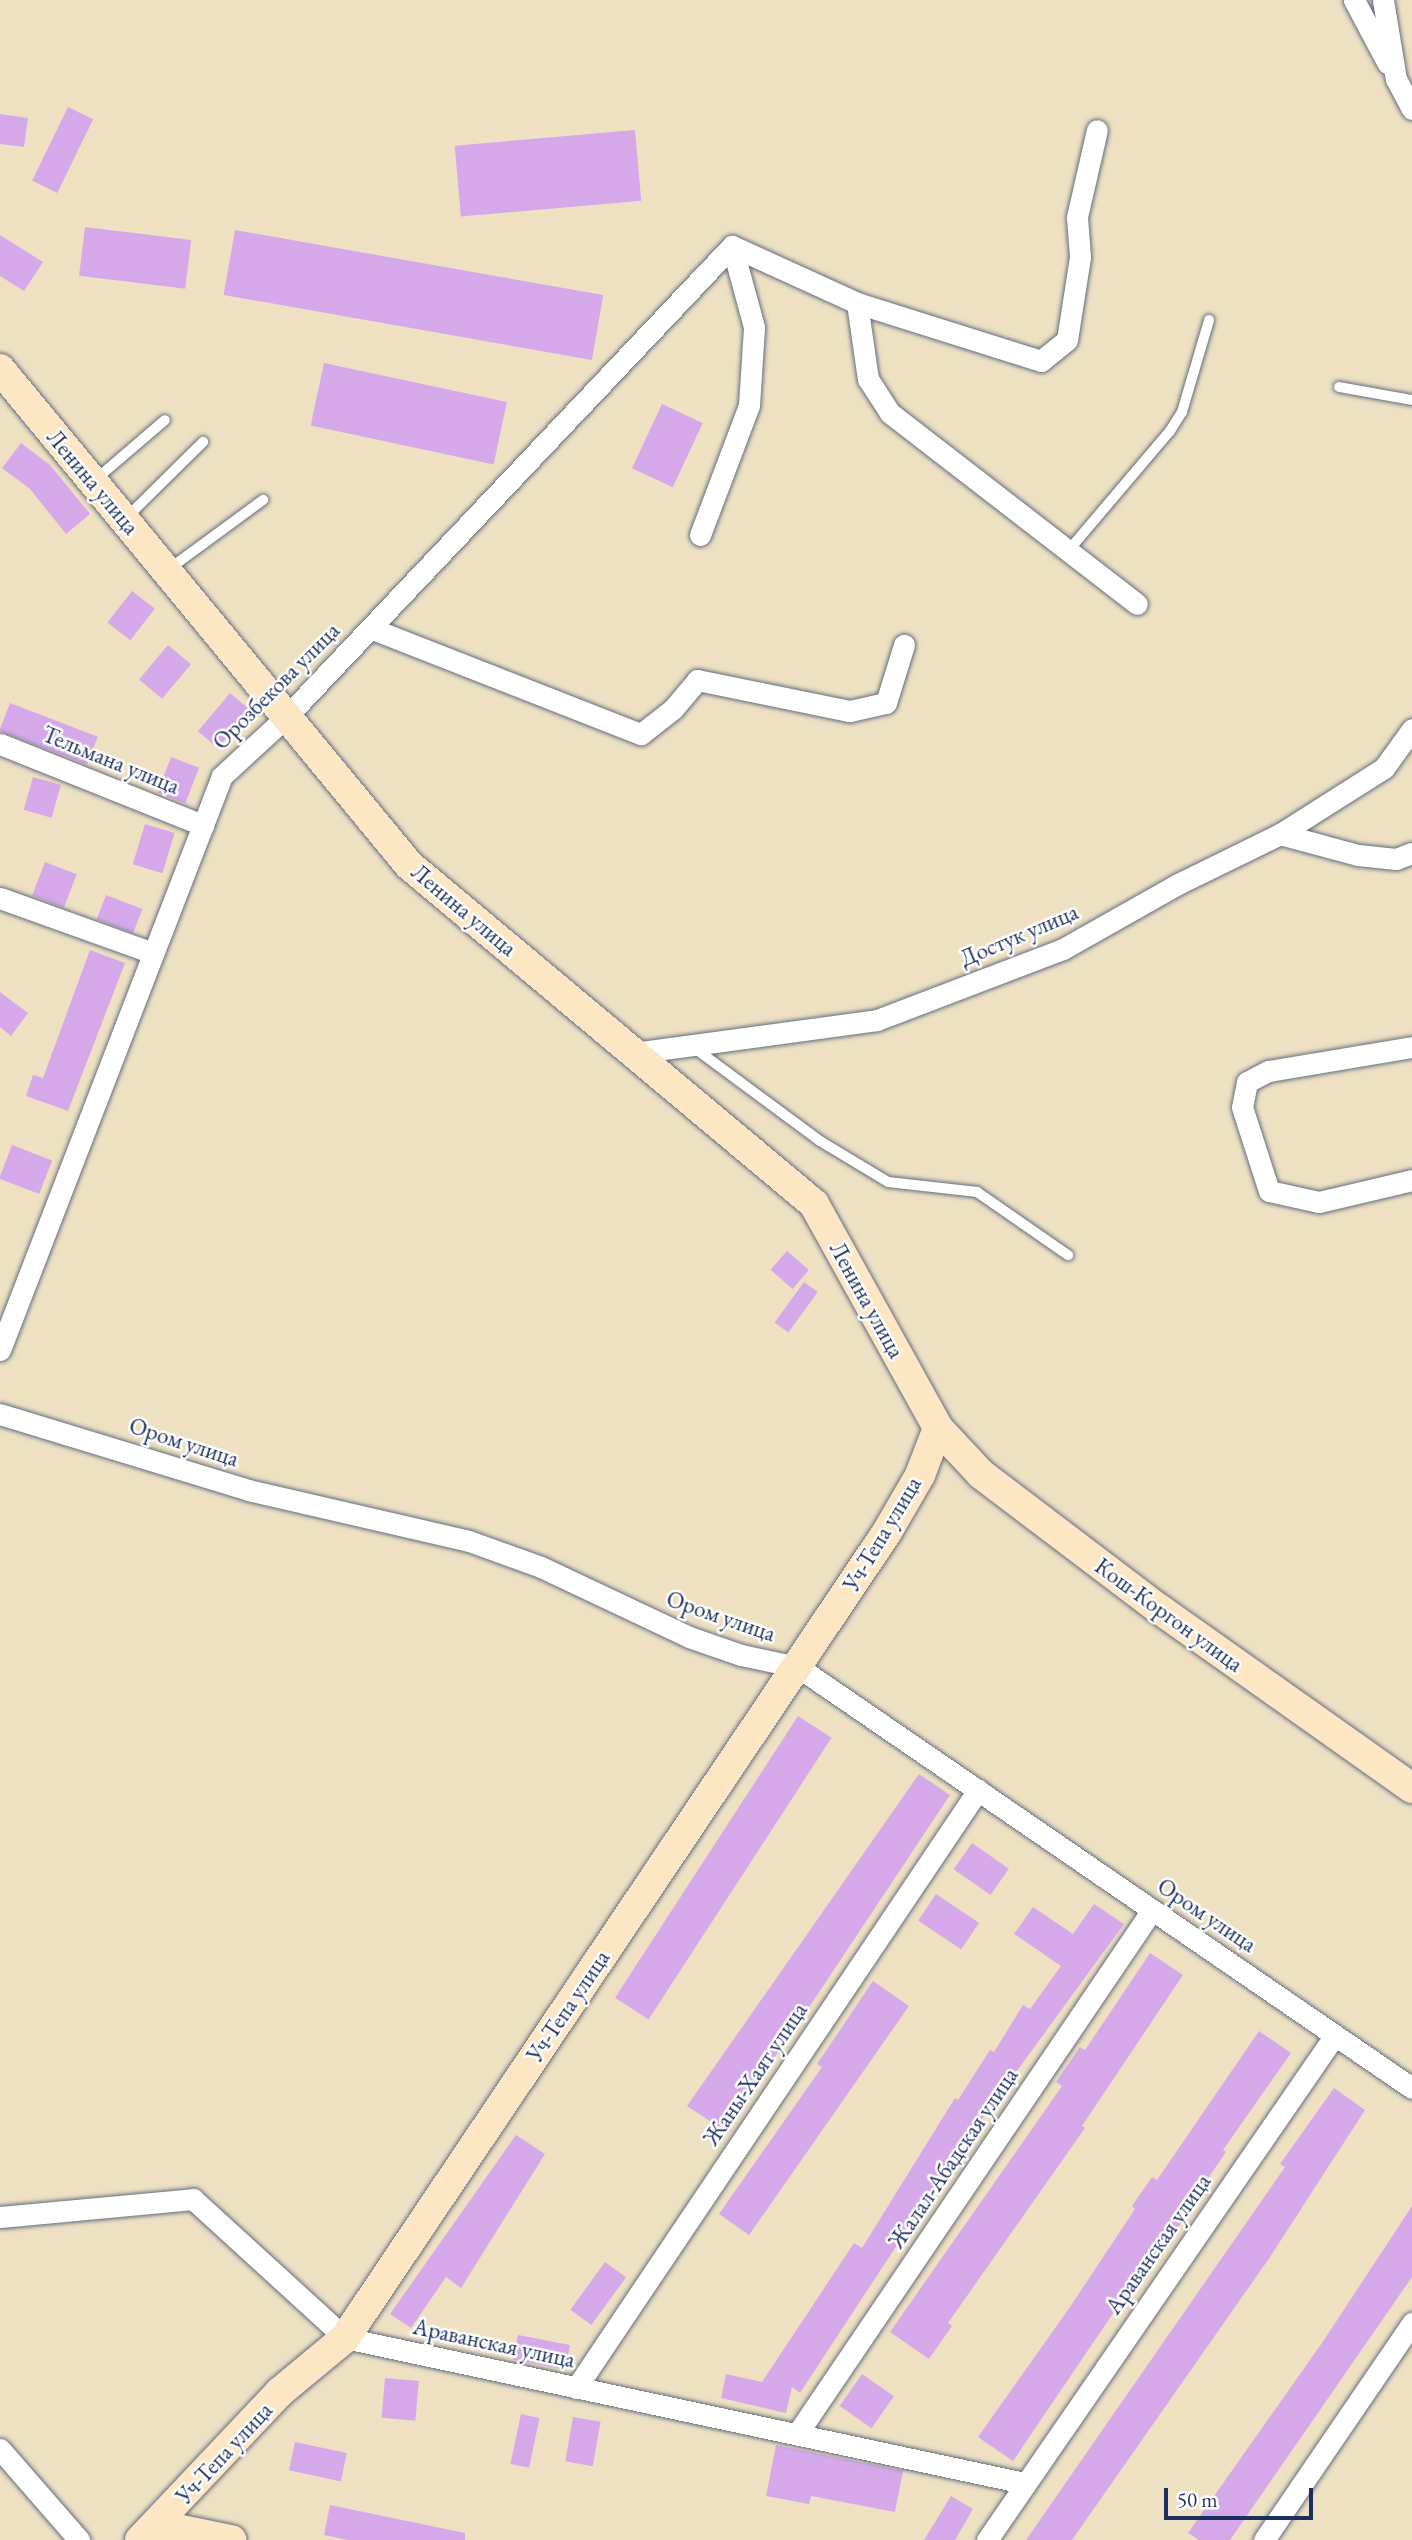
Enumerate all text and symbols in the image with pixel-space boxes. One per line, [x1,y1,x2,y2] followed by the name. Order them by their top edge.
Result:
[41,424,145,540] street label: Ленина улица
[207,617,345,755] street label: Орозбекова улица
[38,720,184,800] street label: Тельмана улица
[406,858,522,962] street label: Ленина улица
[956,898,1082,972] street label: Достук улица
[824,1237,910,1363] street label: Ленина улица
[126,1411,242,1473] street label: Ором улица
[837,1471,927,1597] street label: Уч-Тепа улица
[1090,1552,1248,1678] street label: Кош-Коргон улица
[663,1585,779,1647] street label: Ором улица
[1152,1872,1262,1958] street label: Ором улица
[520,1945,616,2067] street label: Уч-Тепа улица
[697,1997,813,2151] street label: Жаны-Хаят улица
[882,2062,1024,2254] street label: Жалал-Абадская улица
[1099,2169,1217,2319] street label: Араванская улица
[410,2312,578,2374] street label: Араванская улица
[170,2396,278,2510] street label: Уч-Тепа улица
[1167,2474,1316,2518] scale bar
[1177,2486,1218,2513] text: 50 m

